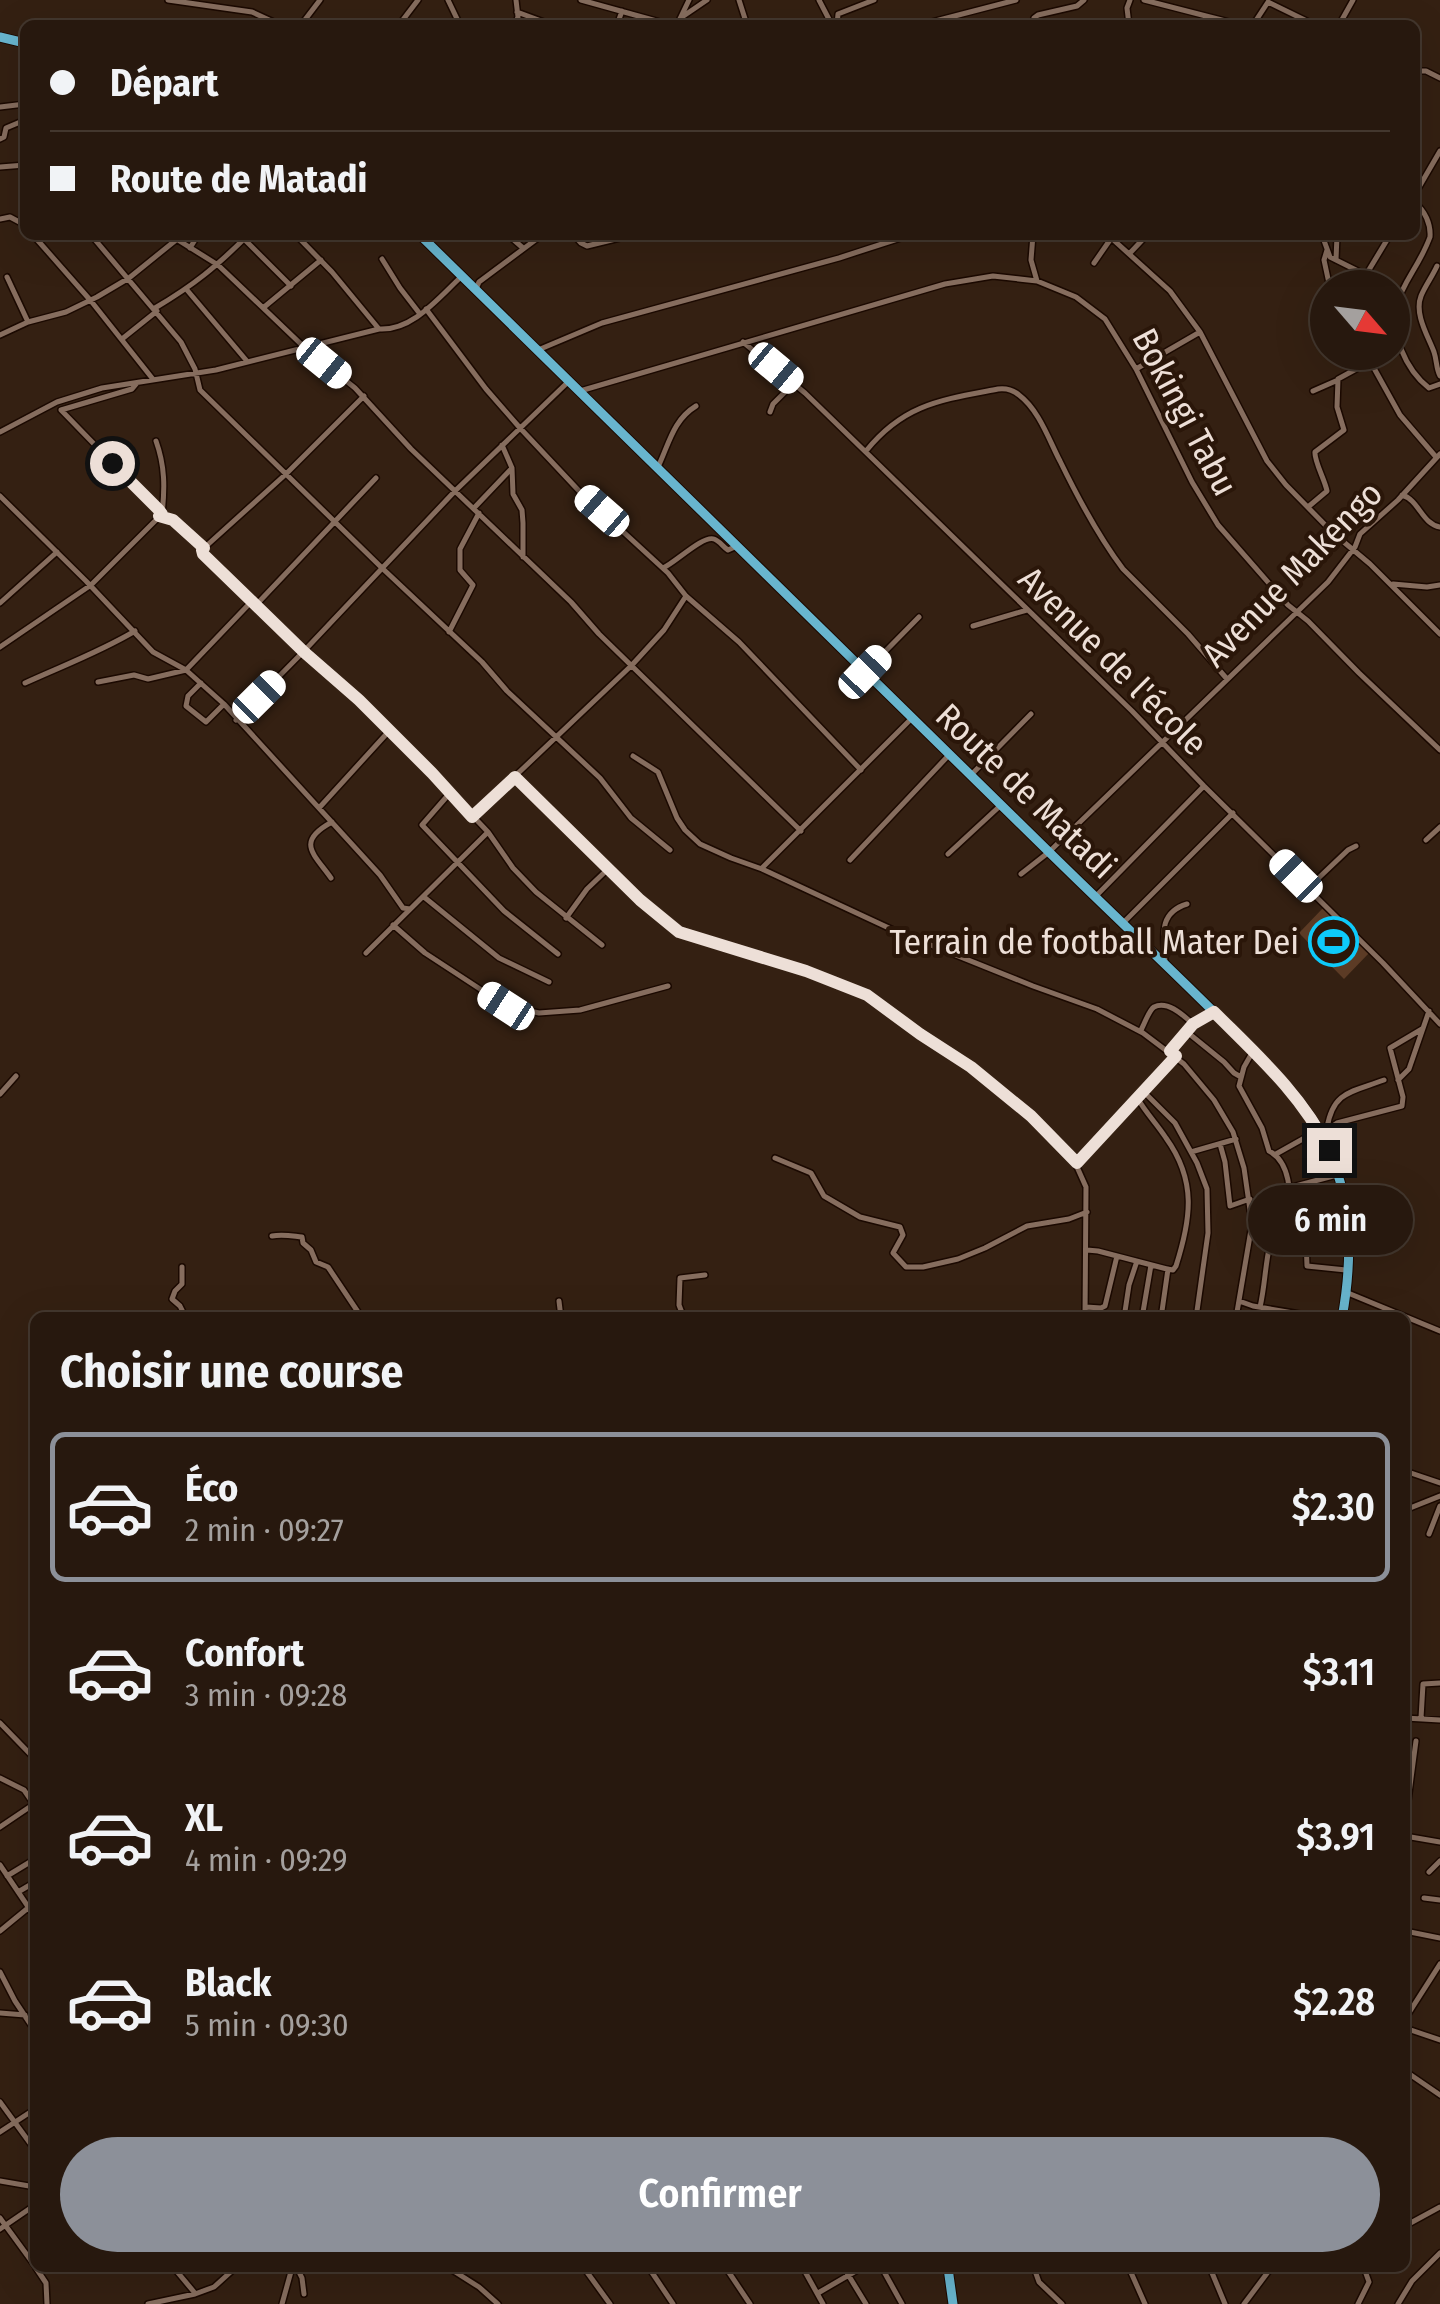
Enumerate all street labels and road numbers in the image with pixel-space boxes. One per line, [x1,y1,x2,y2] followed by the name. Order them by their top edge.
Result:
[1123,321,1247,503] street label: Bokingi Tabu
[1193,473,1391,675] street label: Avenue Makengo
[1010,558,1216,764] street label: Avenue de l'école
[927,695,1125,887] street label: Route de Matadi

